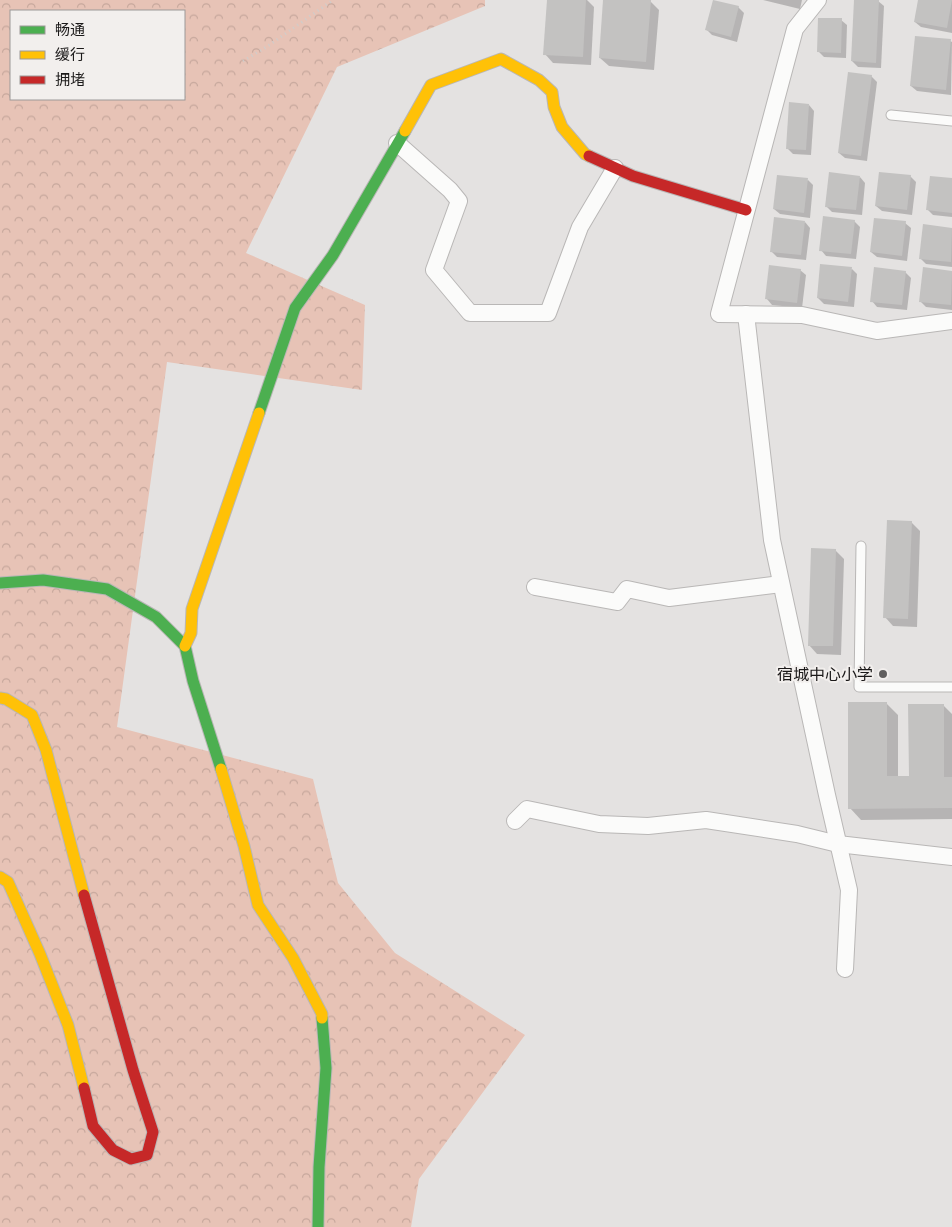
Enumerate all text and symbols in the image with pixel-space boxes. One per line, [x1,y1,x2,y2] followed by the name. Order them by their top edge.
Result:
[10,10,185,100] legend
[55,20,85,38] text: 畅通
[55,45,85,63] text: 缓行
[55,70,85,88] text: 拥堵
[777,664,873,683] place label: 宿城中心小学
[877,668,889,680] marker: 宿城中心小学

